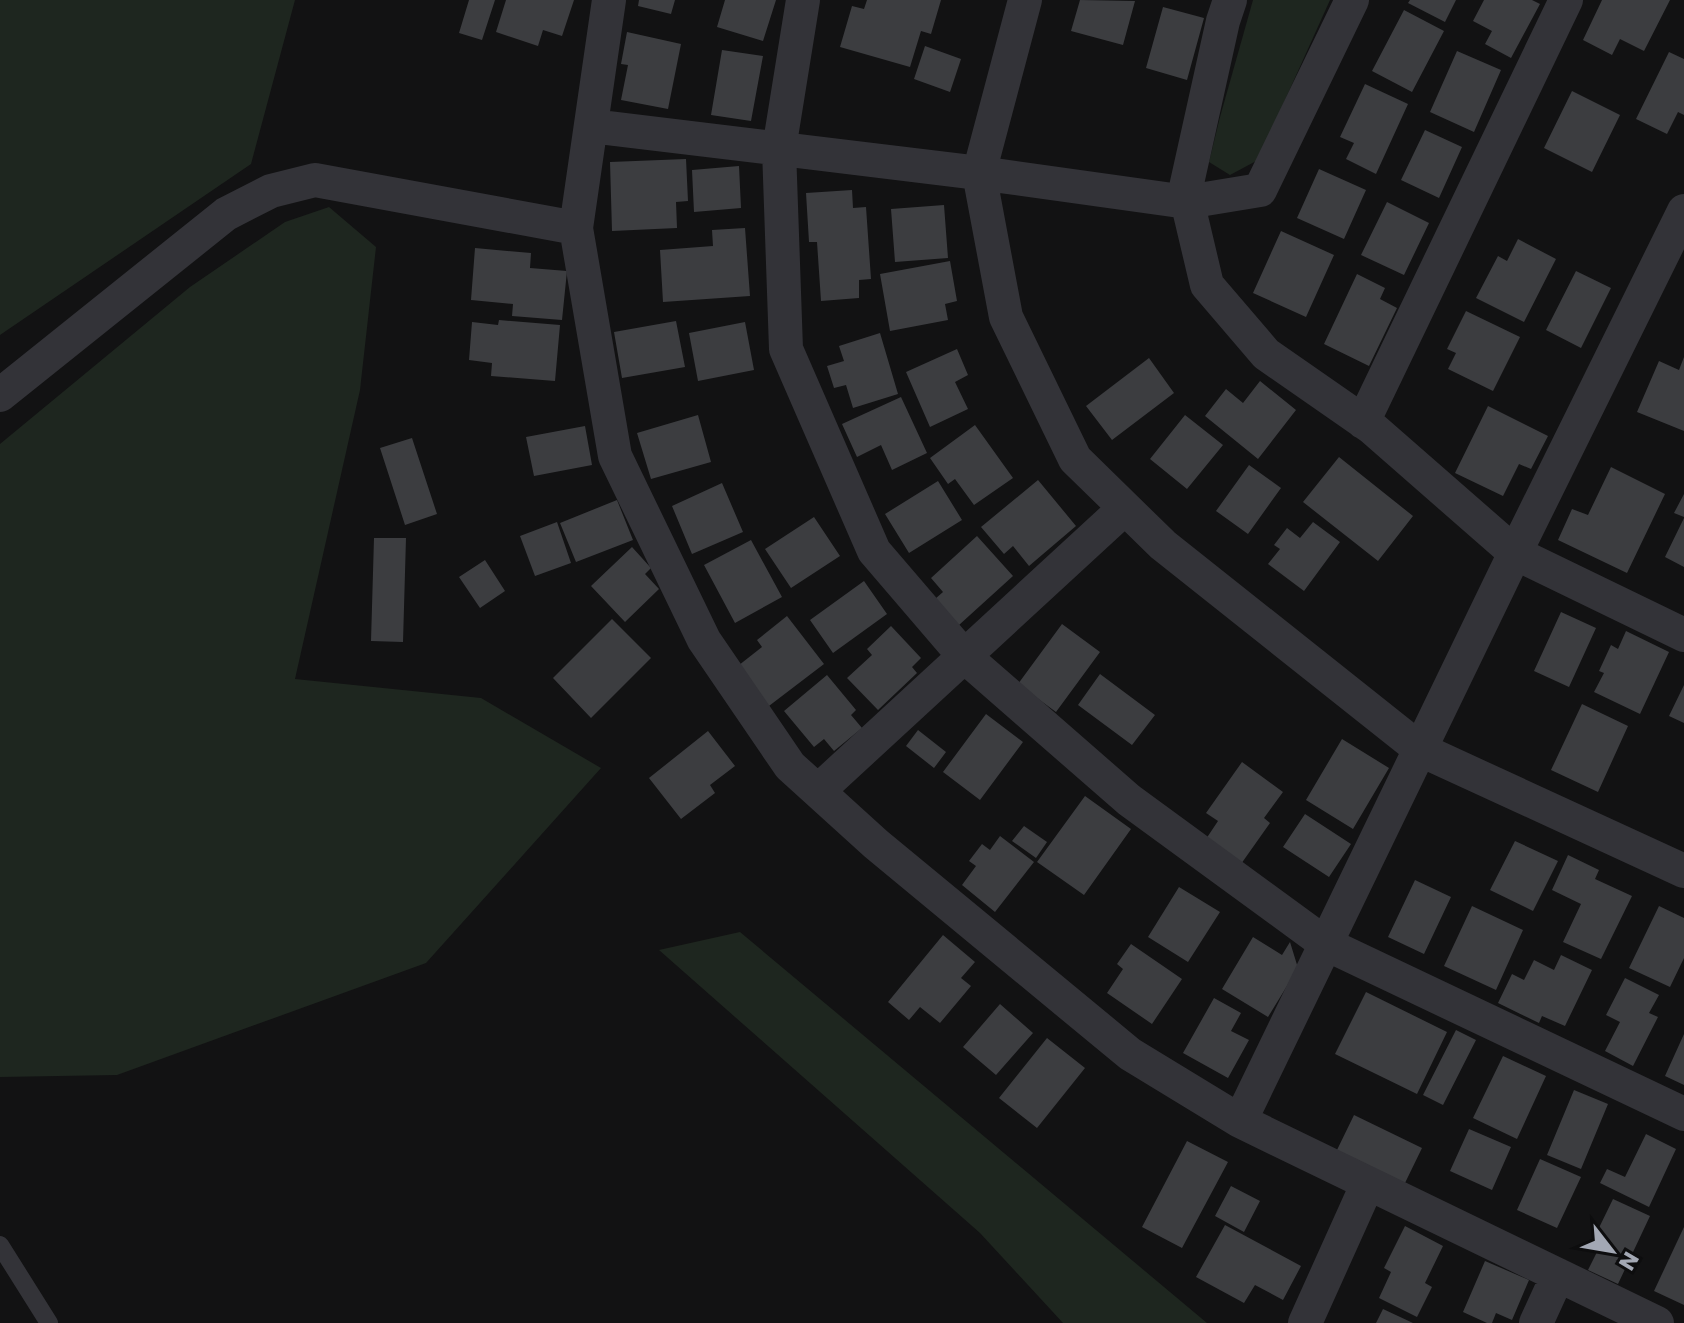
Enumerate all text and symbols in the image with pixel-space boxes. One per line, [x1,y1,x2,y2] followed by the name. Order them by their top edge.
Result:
[1572,1211,1652,1291] north arrow
[1611,1246,1646,1276] text: N

